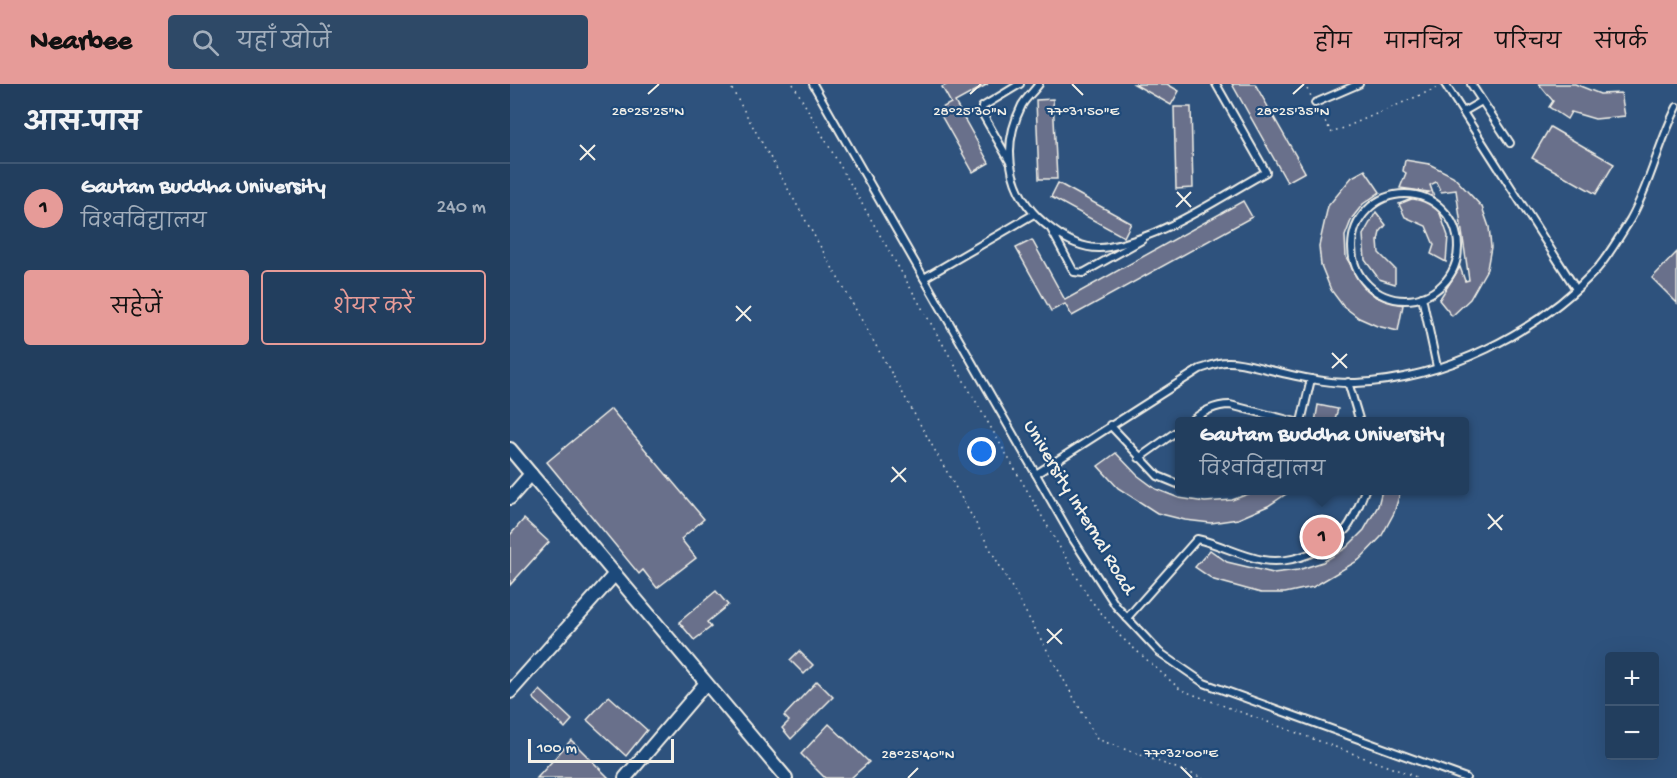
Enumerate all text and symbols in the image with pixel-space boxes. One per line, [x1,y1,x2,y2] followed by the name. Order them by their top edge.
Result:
[168,15,588,69] search box
[30,26,132,59] text: Nearbee
[189,26,222,59] icon: search
[237,31,331,57] text: यहाँ खोजें
[1315,32,1352,57] text: होम
[1385,32,1462,57] text: मानचित्र
[1495,32,1561,57] text: परिचय
[1594,32,1647,57] text: संपर्क
[612,103,685,121] text: 28°25'25"N
[933,103,1007,121] text: 28°25'30"N
[1046,103,1120,121] text: 77°31'50"E
[1256,103,1330,121] text: 28°25'35"N
[24,110,141,141] text: आस-पास
[81,175,325,201] text: Gautam Buddha University
[39,197,48,220] text: 1
[436,197,486,220] text: 240 m
[81,212,207,235] text: विश्वविद्यालय
[24,270,249,345] button: सहेजें
[261,270,486,345] button: शेयर करें
[1017,417,1140,601] street label: University Internal Road
[1175,417,1469,495] popup
[1200,423,1444,449] text: Gautam Buddha University
[967,437,996,466] your location
[1200,460,1325,483] text: विश्वविद्यालय
[1302,514,1342,560] pin: 1
[1605,652,1659,760] map controls
[1605,652,1659,706] button: +
[1605,706,1659,760] button: −
[528,736,674,764] scale bar
[537,740,577,759] text: 100 m
[1143,745,1219,763] text: 77°32'00"E
[881,746,955,764] text: 28°25'40"N

